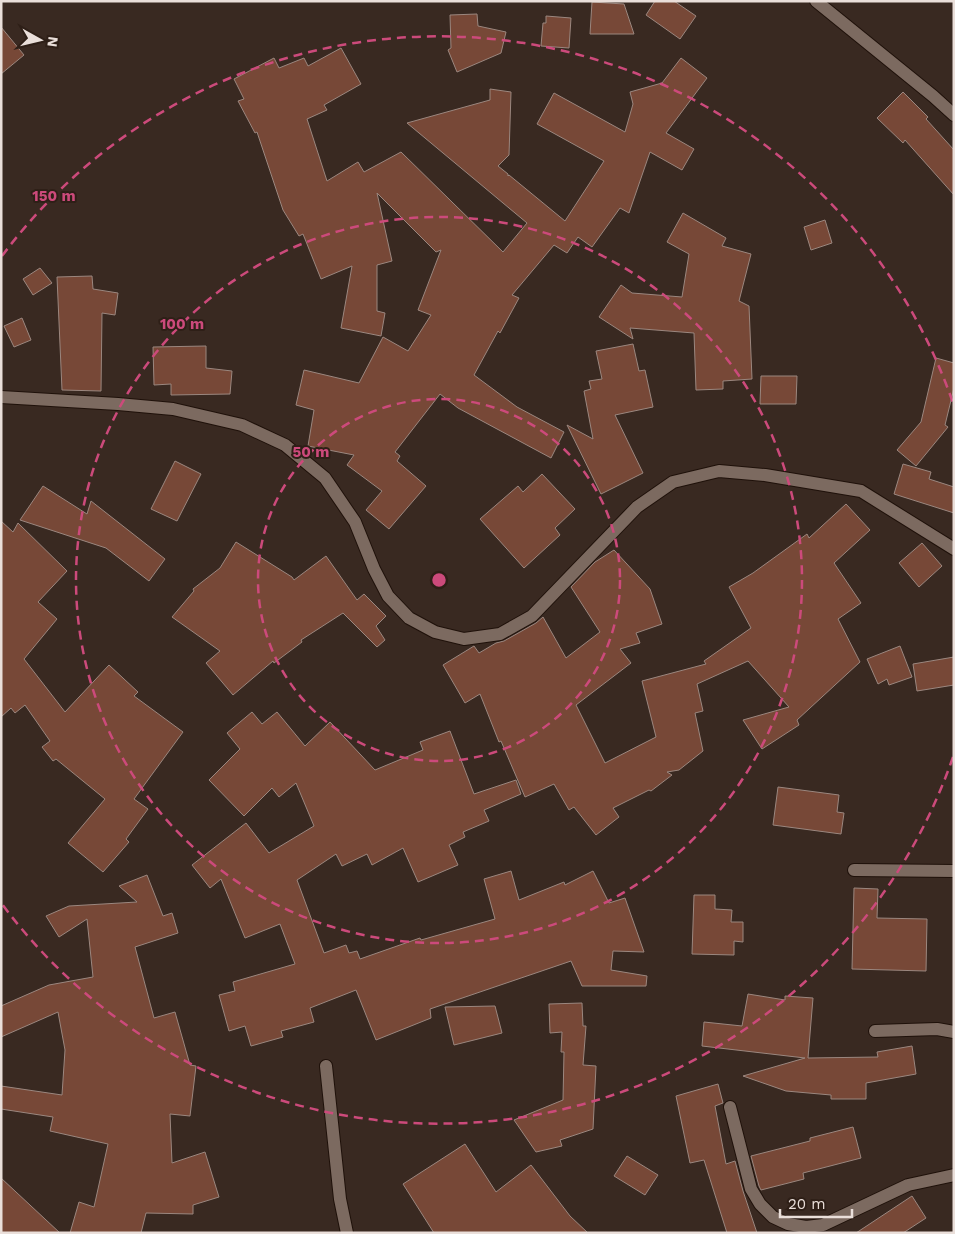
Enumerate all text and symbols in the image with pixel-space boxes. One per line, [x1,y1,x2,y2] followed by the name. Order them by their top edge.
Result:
[15,15,65,65] north arrow
[44,36,62,48] text: N
[32,187,76,205] text: 150 m
[160,315,204,333] text: 100 m
[293,443,329,461] text: 50 m
[430,571,448,589] centre of rings
[780,1186,852,1218] scale bar
[788,1195,826,1213] text: 20 m

